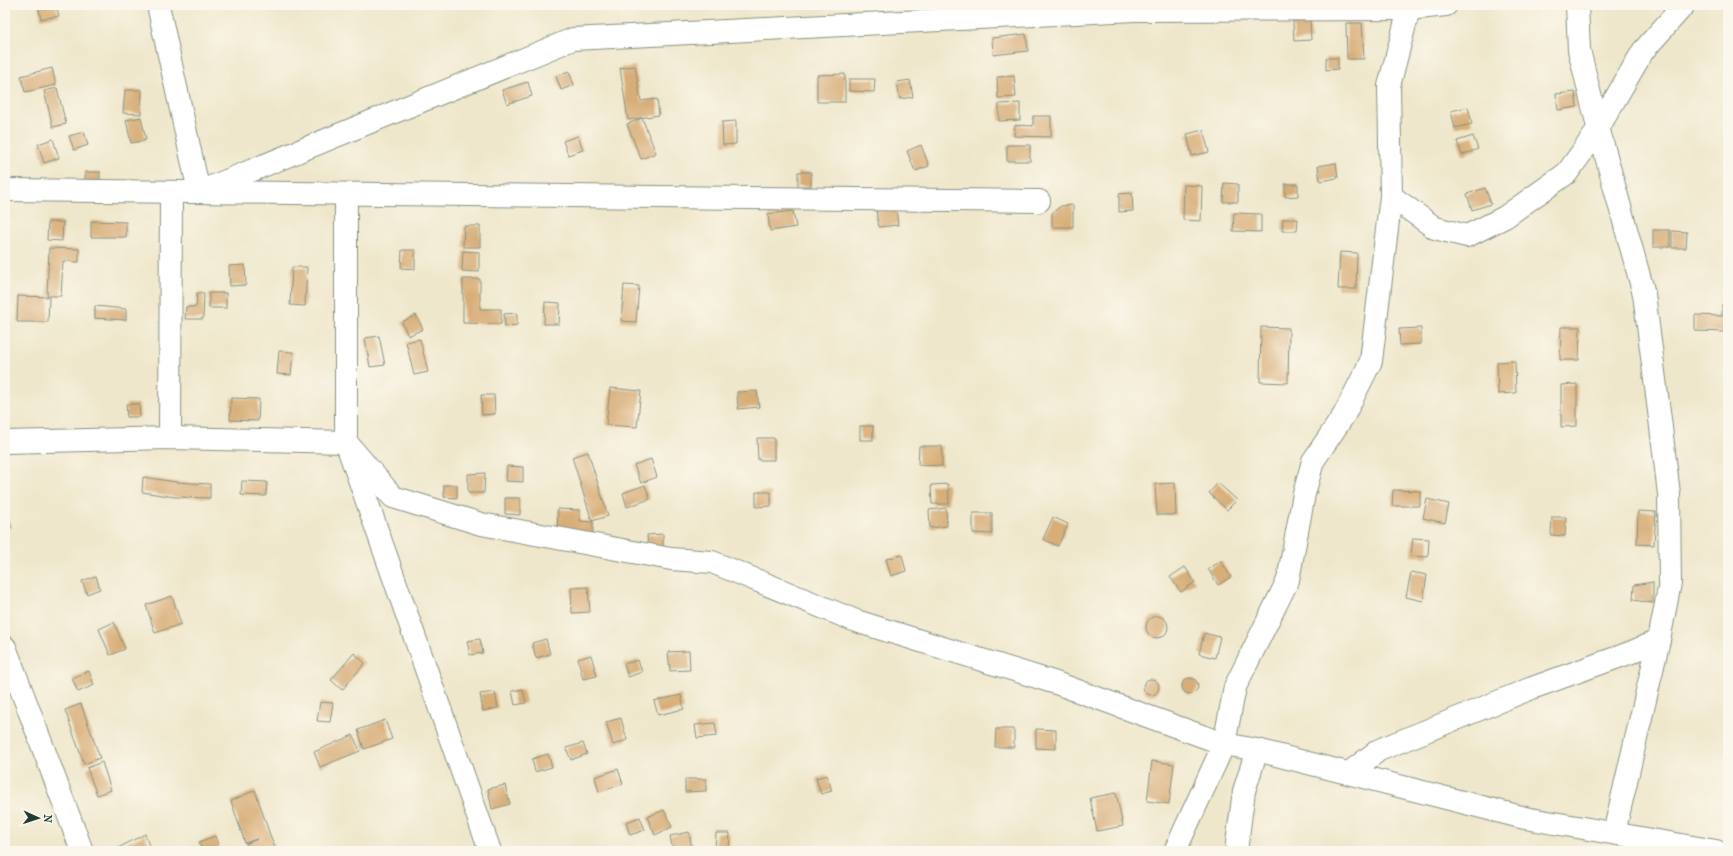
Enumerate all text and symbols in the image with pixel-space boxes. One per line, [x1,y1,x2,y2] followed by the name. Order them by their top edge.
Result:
[18,798,58,838] north arrow
[41,814,54,824] text: N

